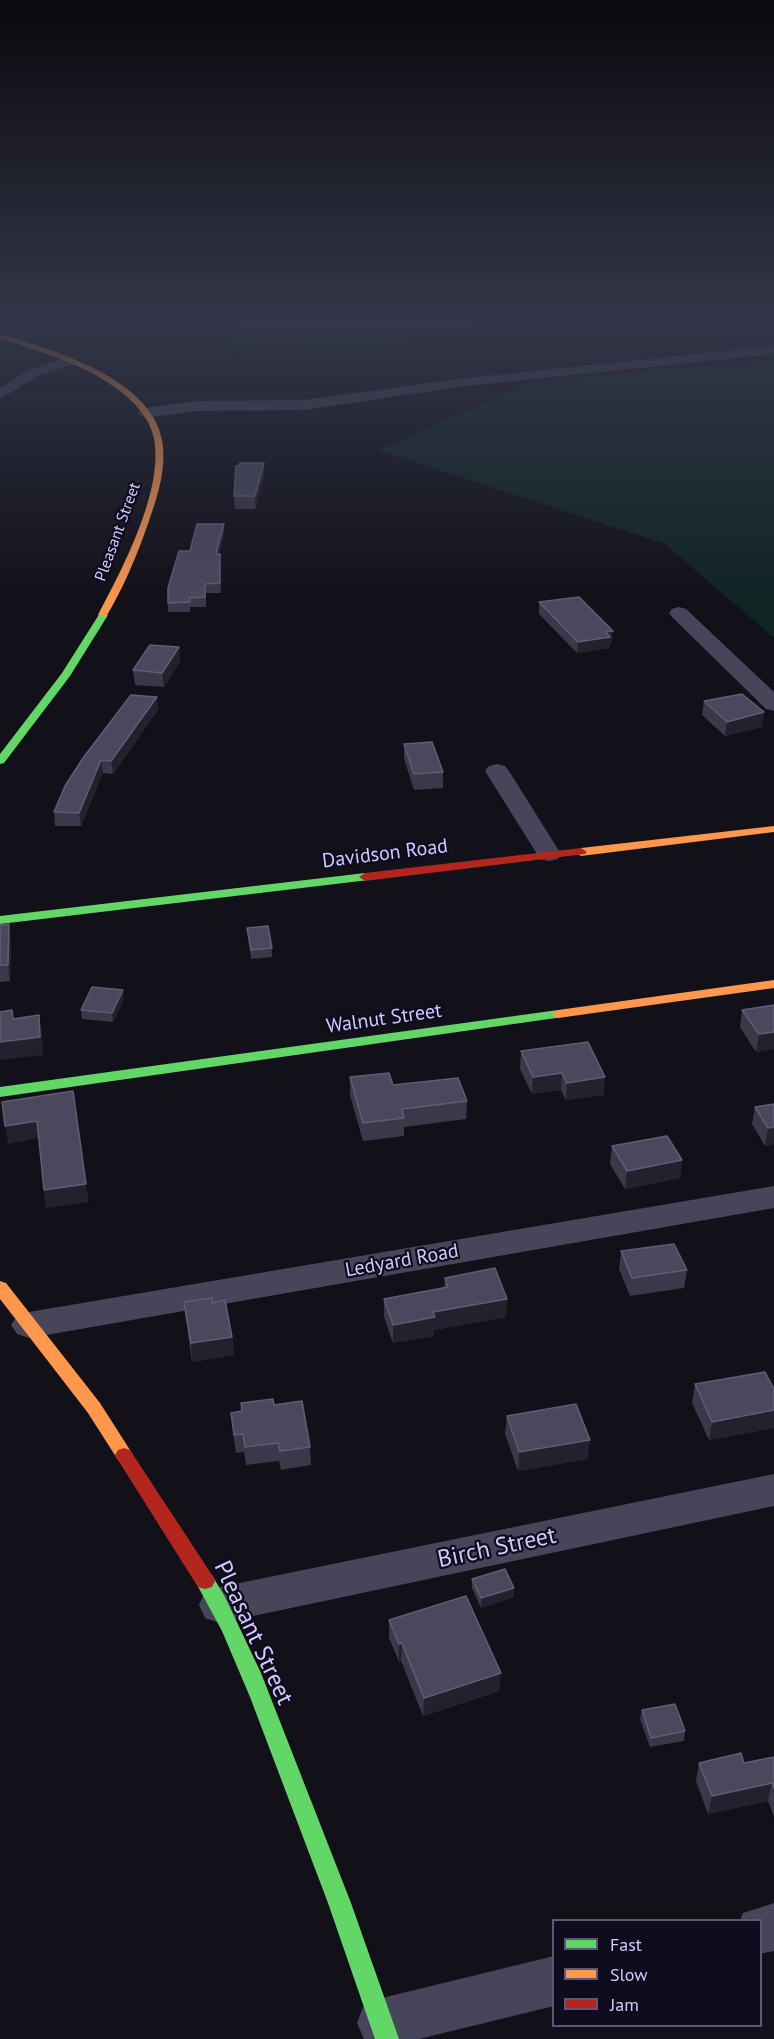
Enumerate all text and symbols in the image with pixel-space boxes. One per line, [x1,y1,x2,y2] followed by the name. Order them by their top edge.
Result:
[91,480,145,584] street label: Pleasant Street
[321,834,449,874] street label: Davidson Road
[325,999,443,1039] street label: Walnut Street
[344,1239,460,1283] street label: Ledyard Road
[435,1521,559,1575] street label: Birch Street
[207,1556,299,1710] street label: Pleasant Street
[552,1919,762,2027] legend
[610,1933,642,1956] text: Fast
[610,1963,648,1986] text: Slow
[610,1993,639,2016] text: Jam

